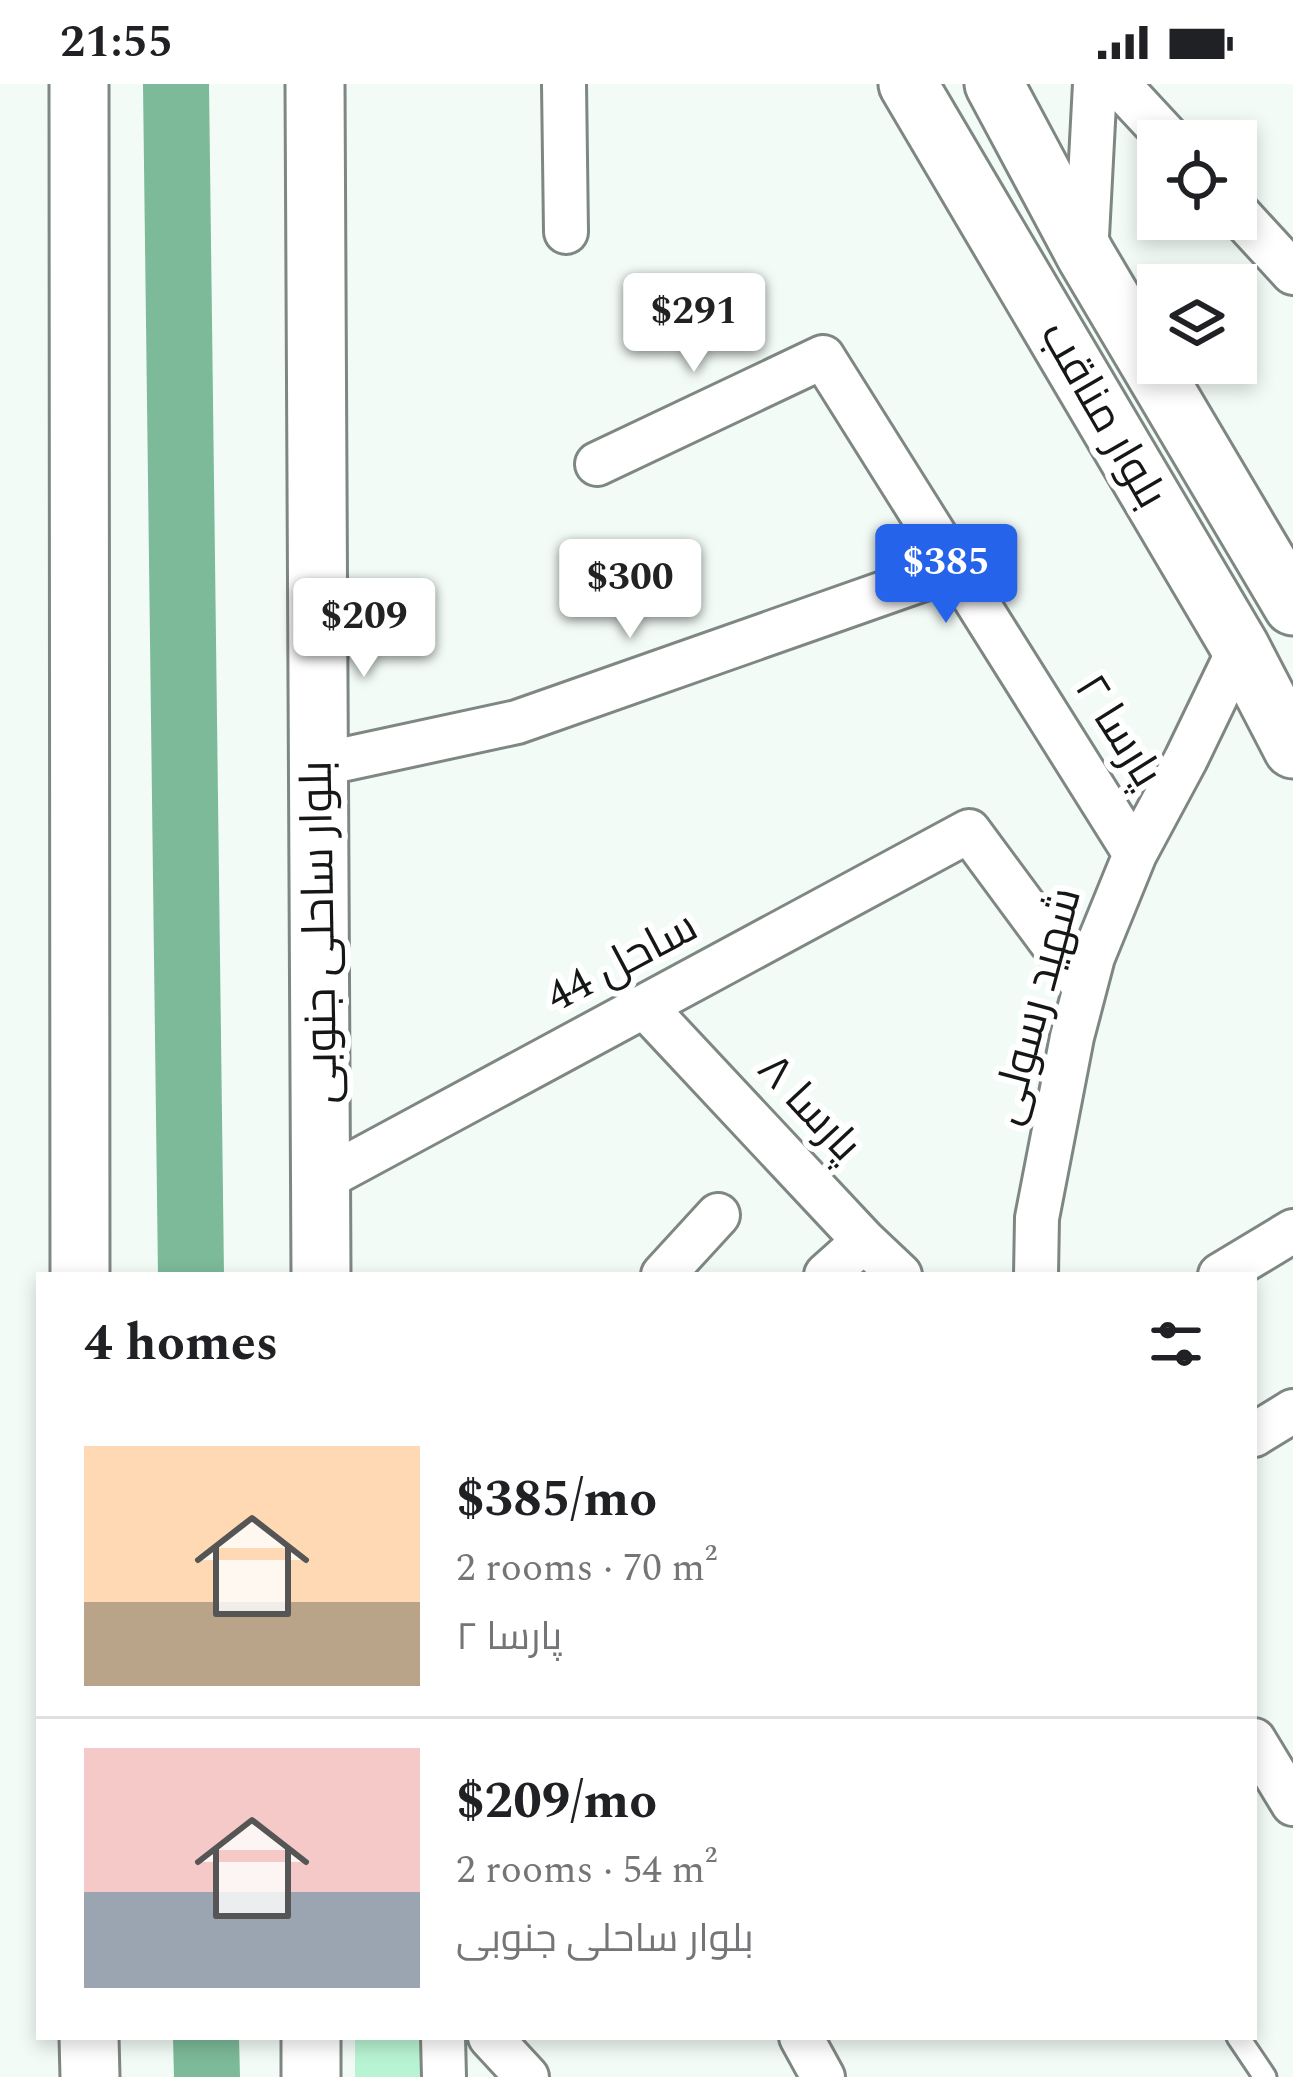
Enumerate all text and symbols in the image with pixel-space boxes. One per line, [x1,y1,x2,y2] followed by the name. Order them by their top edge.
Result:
[60,8,173,77] text: 21:55
[1137,120,1257,384] map controls
[1137,120,1257,240] button: locate
[1137,264,1257,384] button: layers
[623,273,765,375] pin: $291
[650,282,738,341] text: $291
[1021,308,1185,522] street label: بلوار مناقب
[875,524,1017,626] pin: $385
[902,533,990,592] text: $385
[559,539,701,641] pin: $300
[586,548,674,607] text: $300
[293,578,435,680] pin: $209
[320,587,408,646] text: $209
[1056,661,1180,801] street label: پارسا ۲
[283,760,357,1104] street label: بلوار ساحلی جنوبی
[971,880,1101,1132] street label: شهید رسولی
[534,893,710,1031] street label: ساحل 44
[740,1038,878,1178] street label: پارسا ۸
[84,1305,278,1383] text: 4 homes
[1143,1311,1209,1377] icon: filters
[456,1461,657,1539] text: $385/mo
[180,1494,324,1638] icon: home
[456,1539,717,1598] text: 2 rooms · 70 m²
[456,1608,562,1667] text: پارسا ۲
[456,1763,657,1841] text: $209/mo
[180,1796,324,1940] icon: home
[456,1841,717,1900] text: 2 rooms · 54 m²
[456,1910,754,1969] text: بلوار ساحلی جنوبی

